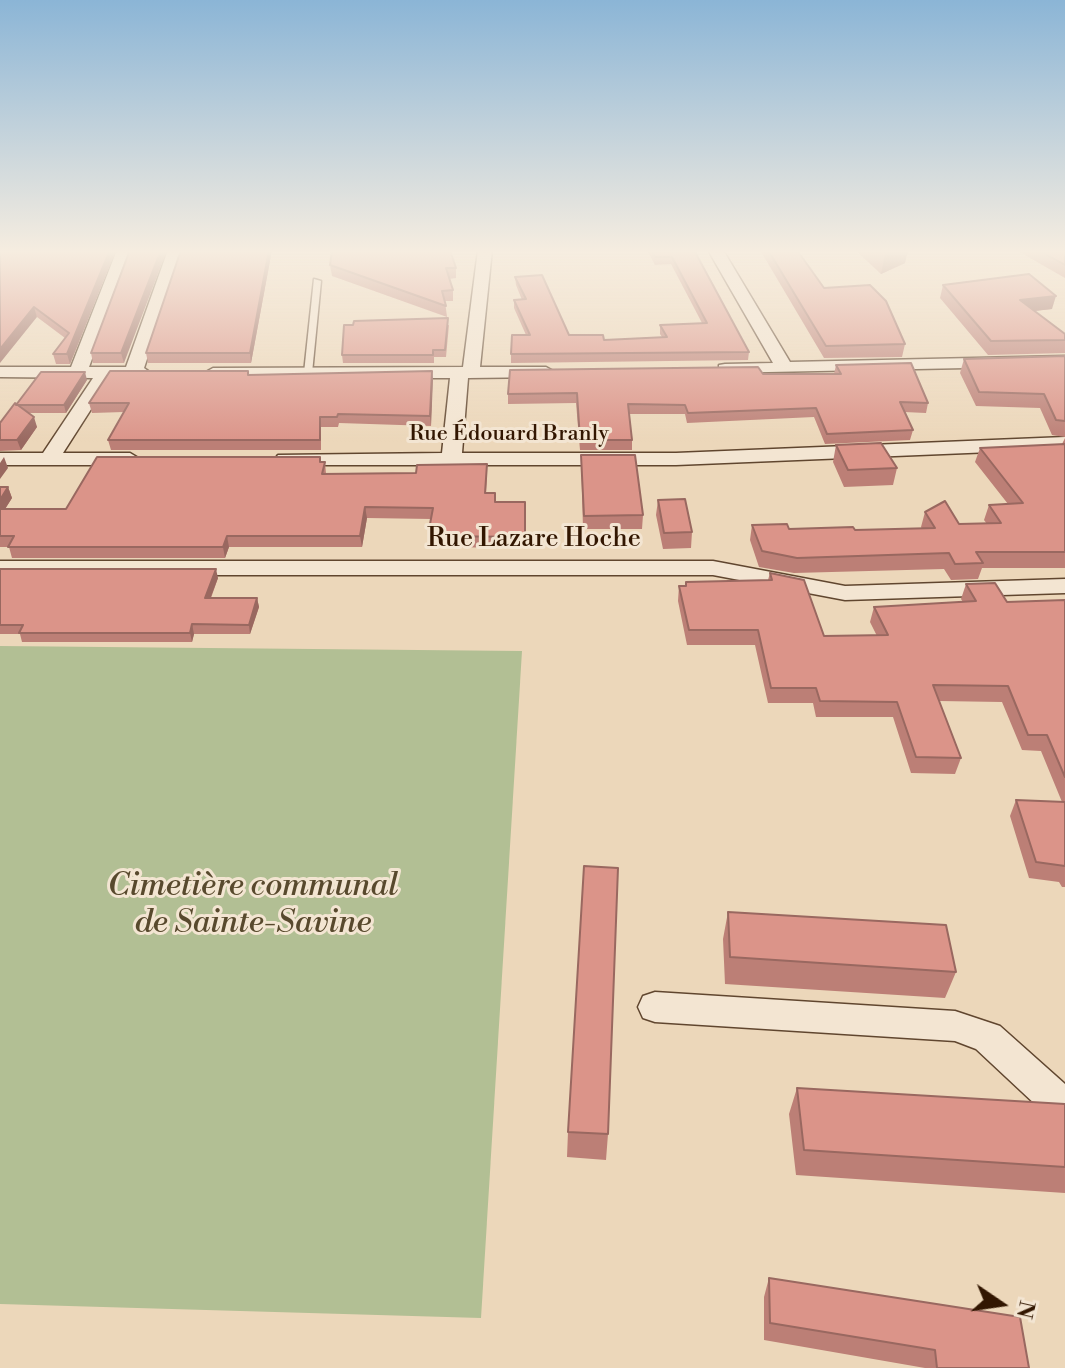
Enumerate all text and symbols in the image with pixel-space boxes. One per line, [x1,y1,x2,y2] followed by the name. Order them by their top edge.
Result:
[409,422,609,448] street label: Rue Édouard Branly
[427,524,641,556] street label: Rue Lazare Hoche
[108,868,398,943] park label: Cimetière communal de Sainte-Savine
[961,1264,1041,1344] north arrow
[1010,1298,1040,1321] text: N

